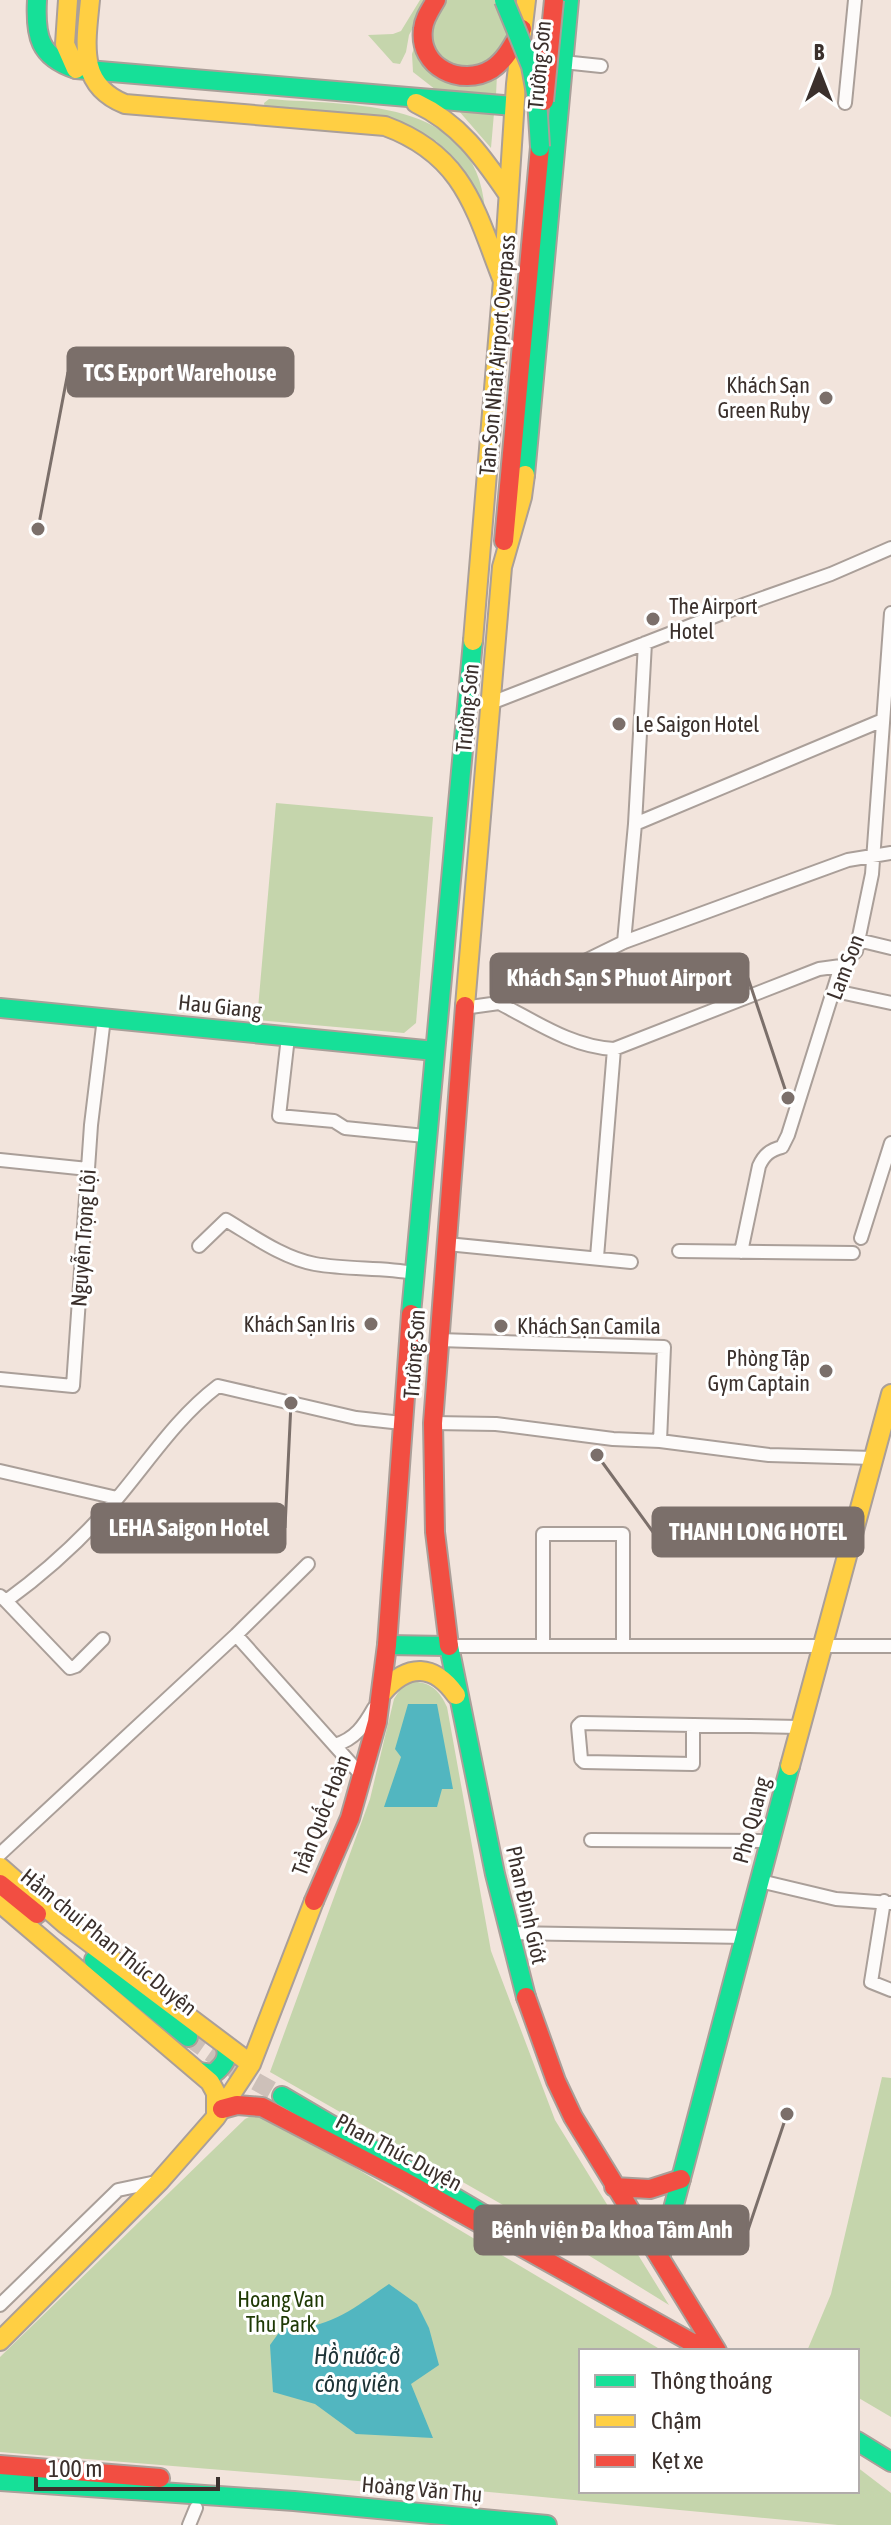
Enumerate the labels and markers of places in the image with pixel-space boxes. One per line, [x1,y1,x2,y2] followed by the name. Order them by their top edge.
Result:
[68,348,293,396] callout: TCS Export Warehouse
[717,372,810,423] place label: Khách Sạn Green Ruby
[817,389,835,407] marker: Khách Sạn Green Ruby
[669,593,758,644] place label: The Airport Hotel
[644,610,662,628] marker: The Airport Hotel
[635,711,759,737] place label: Le Saigon Hotel
[610,715,628,733] marker: Le Saigon Hotel
[491,954,748,1002] callout: Khách Sạn S Phuot Airport
[243,1311,355,1337] place label: Khách Sạn Iris
[517,1313,661,1339] place label: Khách Sạn Camila
[362,1315,380,1333] marker: Khách Sạn Iris
[492,1317,510,1335] marker: Khách Sạn Camila
[708,1345,810,1396] place label: Phòng Tập Gym Captain
[817,1362,835,1380] marker: Phòng Tập Gym Captain
[92,1504,285,1552] callout: LEHA Saigon Hotel
[653,1508,863,1556] callout: THANH LONG HOTEL
[475,2206,748,2254] callout: Bệnh viện Đa khoa Tâm Anh

